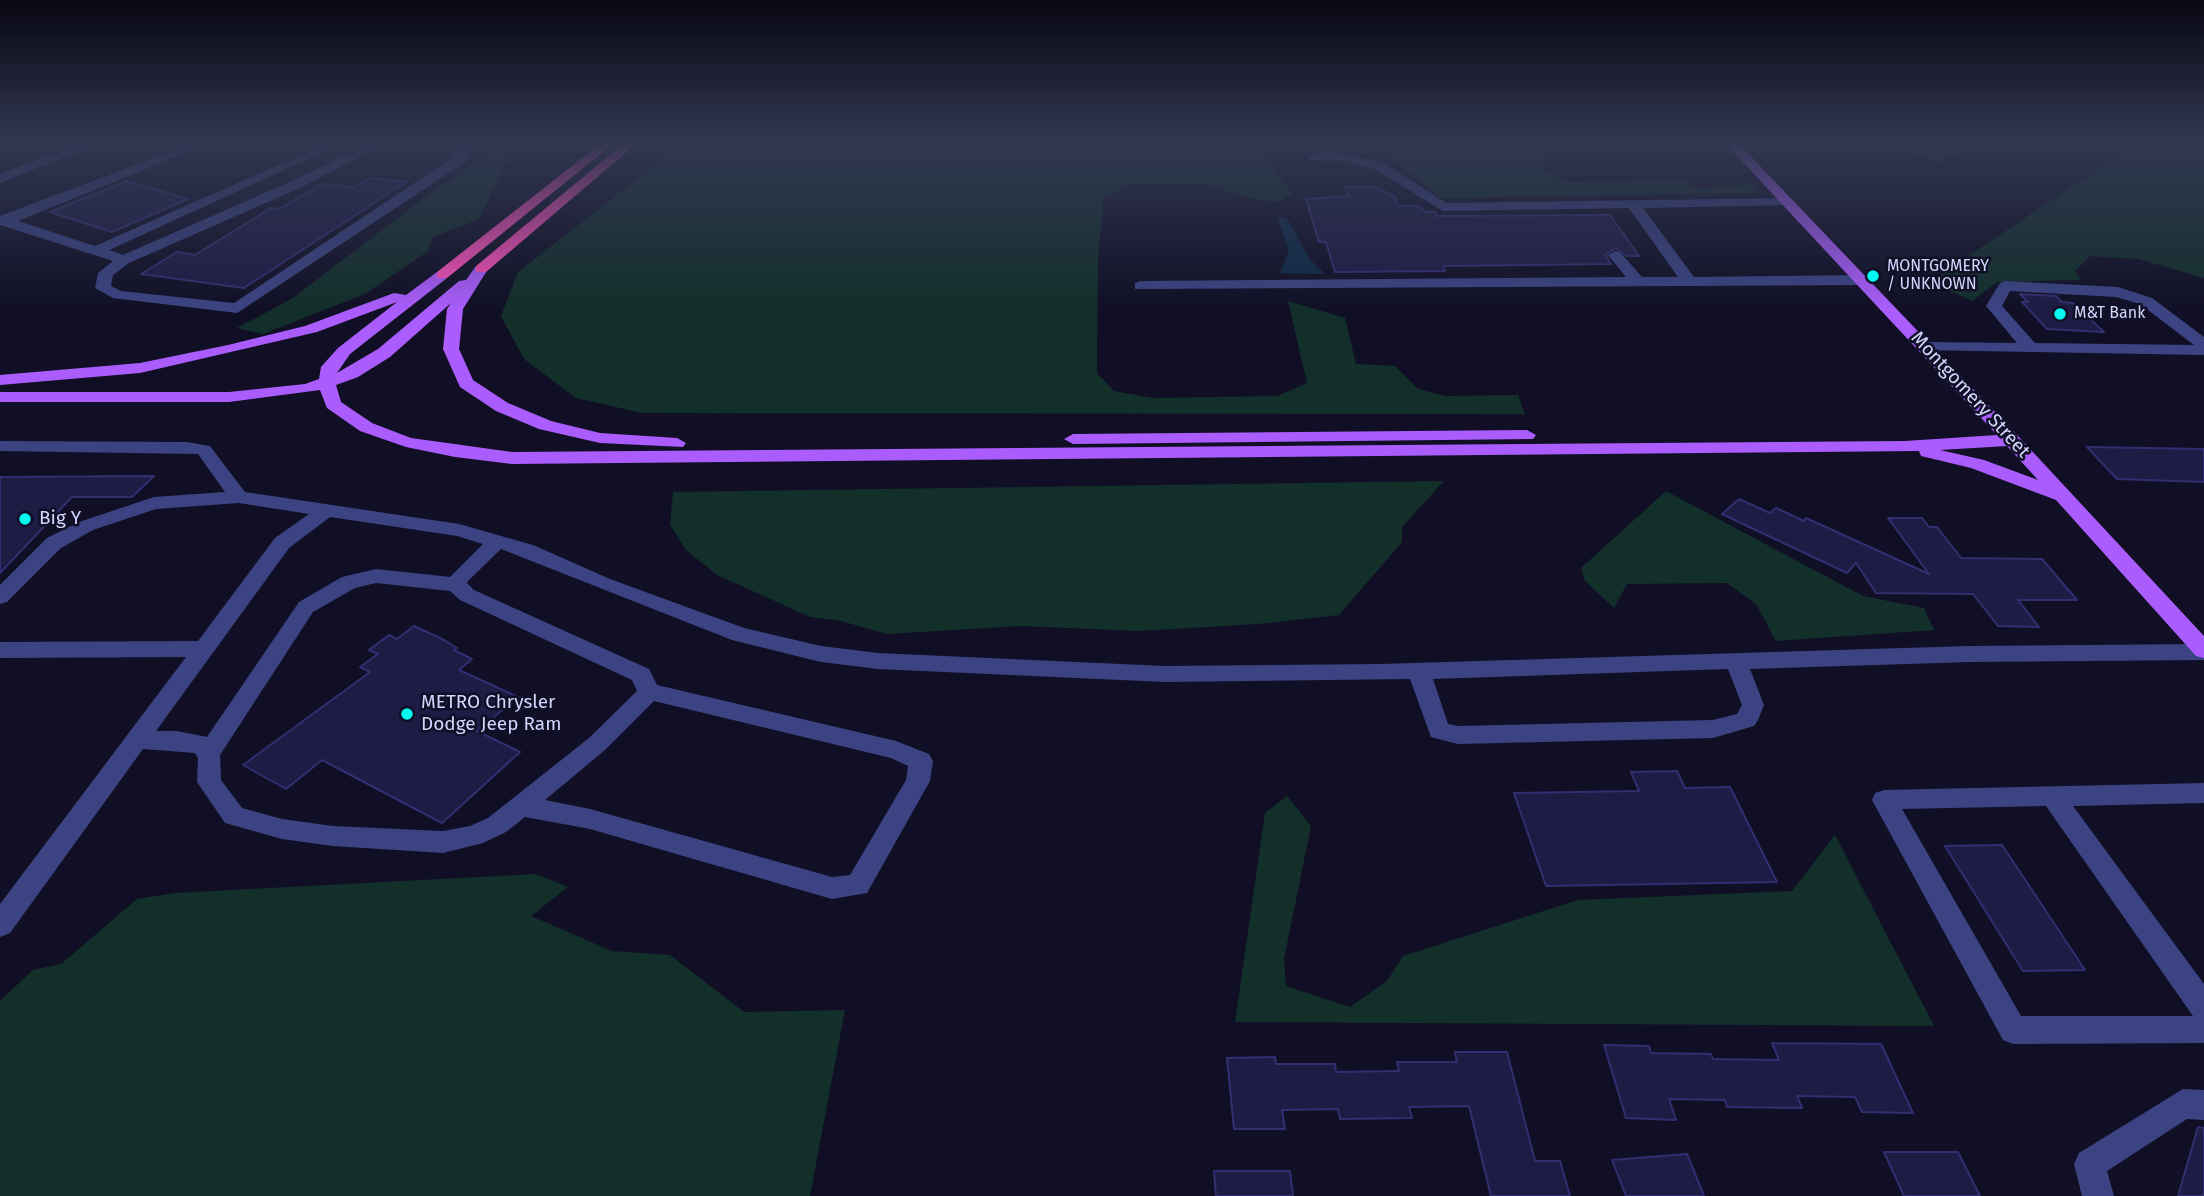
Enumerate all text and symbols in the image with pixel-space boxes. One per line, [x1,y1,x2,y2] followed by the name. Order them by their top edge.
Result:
[1887,257,1989,295] place label: MONTGOMERY / UNKNOWN
[1865,268,1881,284] marker: MONTGOMERY / UNKNOWN
[2074,304,2145,324] place label: M&T Bank
[2052,306,2068,322] marker: M&T Bank
[1906,327,2034,463] street label: Montgomery Street
[39,508,81,530] place label: Big Y
[17,511,33,527] marker: Big Y
[421,692,561,736] place label: METRO Chrysler Dodge Jeep Ram
[399,706,415,722] marker: METRO Chrysler Dodge Jeep Ram

